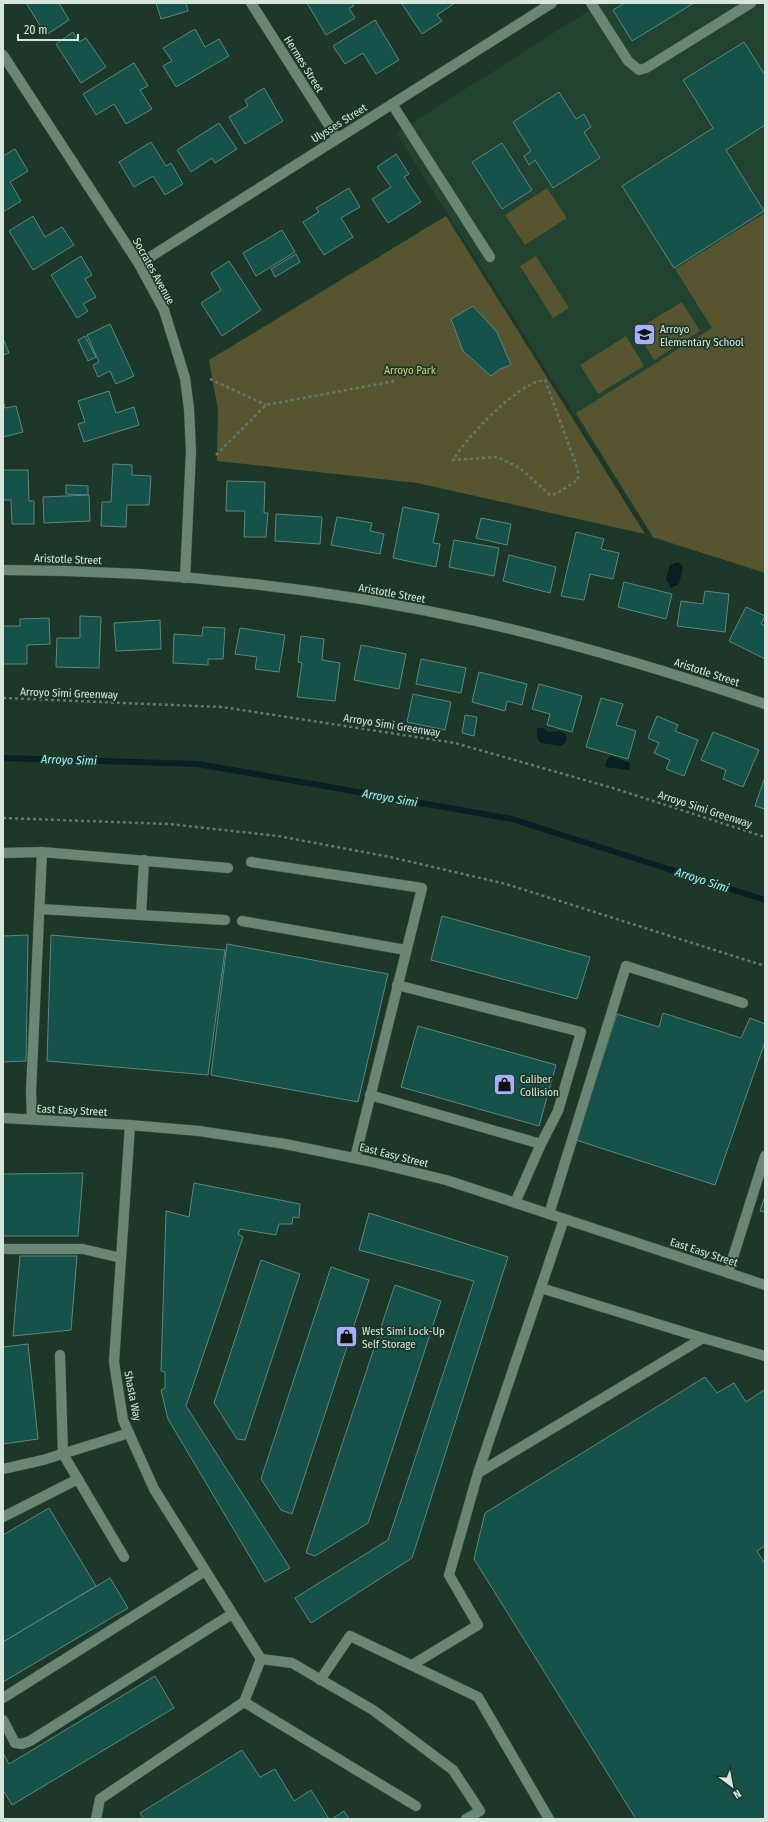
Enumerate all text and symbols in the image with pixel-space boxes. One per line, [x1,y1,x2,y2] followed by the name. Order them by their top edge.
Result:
[18,16,78,42] scale bar
[24,23,48,37] text: 20 m
[281,34,326,95] street label: Hermes Street
[309,101,370,146] street label: Ulysses Street
[130,236,177,307] street label: Socrates Avenue
[632,322,658,348] school or university icon: Arroyo Elementary School
[660,323,744,349] place label: Arroyo Elementary School
[384,364,437,377] park label: Arroyo Park
[34,552,102,567] street label: Aristotle Street
[357,581,427,606] street label: Aristotle Street
[673,656,741,689] street label: Aristotle Street
[20,685,118,702] street label: Arroyo Simi Greenway
[343,711,441,740] street label: Arroyo Simi Greenway
[40,752,97,768] water label: Arroyo Simi
[360,786,419,810] water label: Arroyo Simi
[656,788,753,831] street label: Arroyo Simi Greenway
[672,864,731,895] water label: Arroyo Simi
[491,1072,517,1098] shop icon: Caliber Collision
[520,1073,559,1099] place label: Caliber Collision
[36,1102,108,1119] street label: East Easy Street
[358,1141,430,1170] street label: East Easy Street
[668,1235,740,1270] street label: East Easy Street
[333,1324,359,1350] shop icon: West Simi Lock-Up Self Storage
[362,1325,445,1351] place label: West Simi Lock-Up Self Storage
[121,1370,144,1422] street label: Shasta Way
[712,1766,752,1806] north arrow
[731,1787,743,1801] text: N

